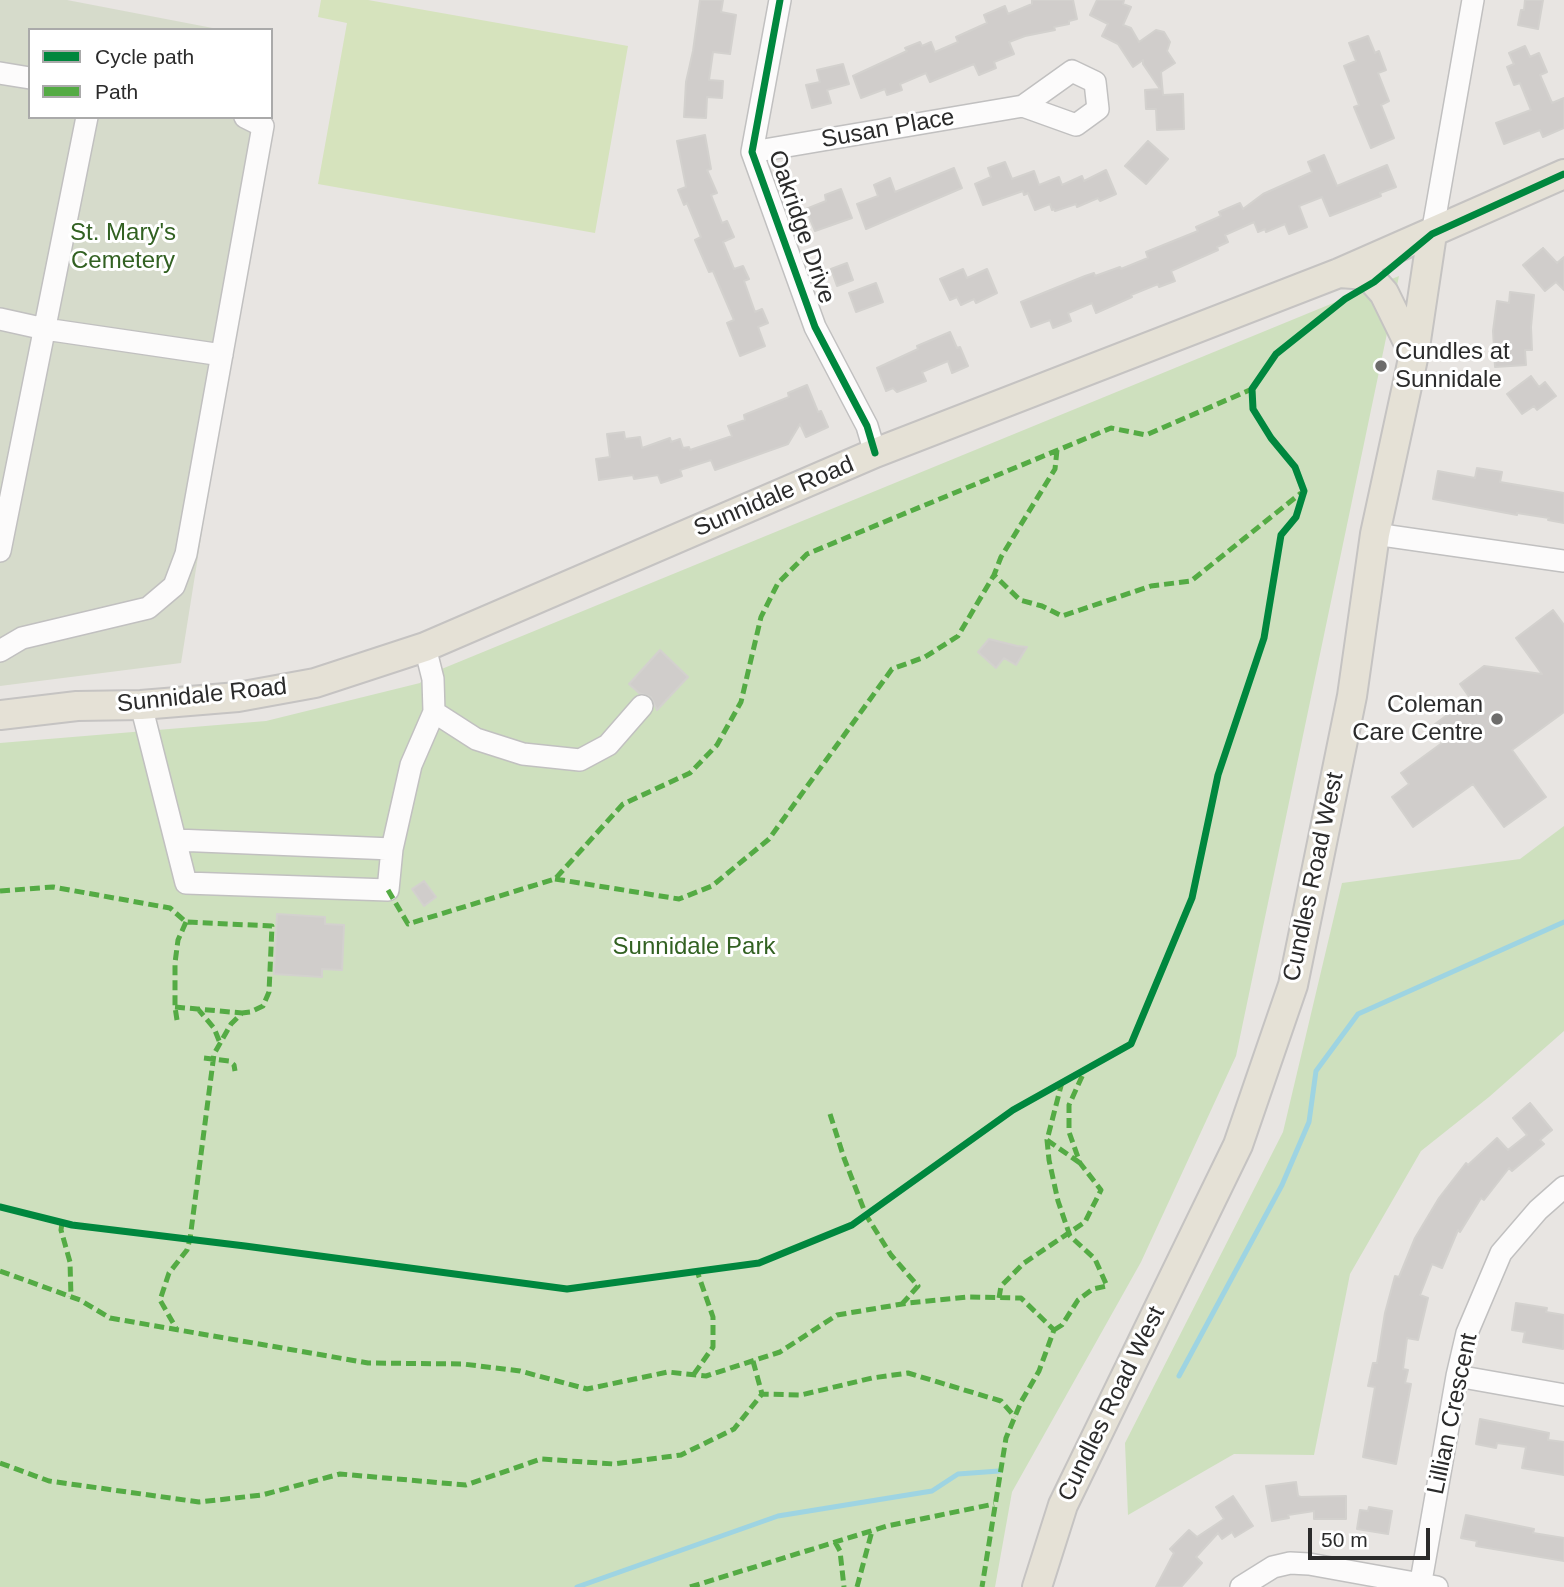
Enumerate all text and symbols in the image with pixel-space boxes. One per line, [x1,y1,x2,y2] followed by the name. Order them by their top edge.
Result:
[28,28,273,119] legend
[95,45,194,68] text: Cycle path
[95,80,138,103] text: Path
[819,103,957,155] street label: Susan Place
[761,147,841,307] street label: Oakridge Drive
[70,219,176,275] park label: St. Mary's Cemetery
[1395,338,1510,394] place label: Cundles at Sunnidale
[1373,358,1389,374] marker: Cundles at Sunnidale
[690,450,858,544] street label: Sunnidale Road
[116,673,288,719] street label: Sunnidale Road
[1352,691,1483,747] place label: Coleman Care Centre
[1489,711,1505,727] marker: Coleman Care Centre
[1278,770,1350,984] street label: Cundles Road West
[613,933,775,961] park label: Sunnidale Park
[1052,1302,1172,1506] street label: Cundles Road West
[1422,1331,1484,1497] street label: Lillian Crescent
[1312,1514,1434,1558] scale bar
[1321,1528,1368,1551] text: 50 m

